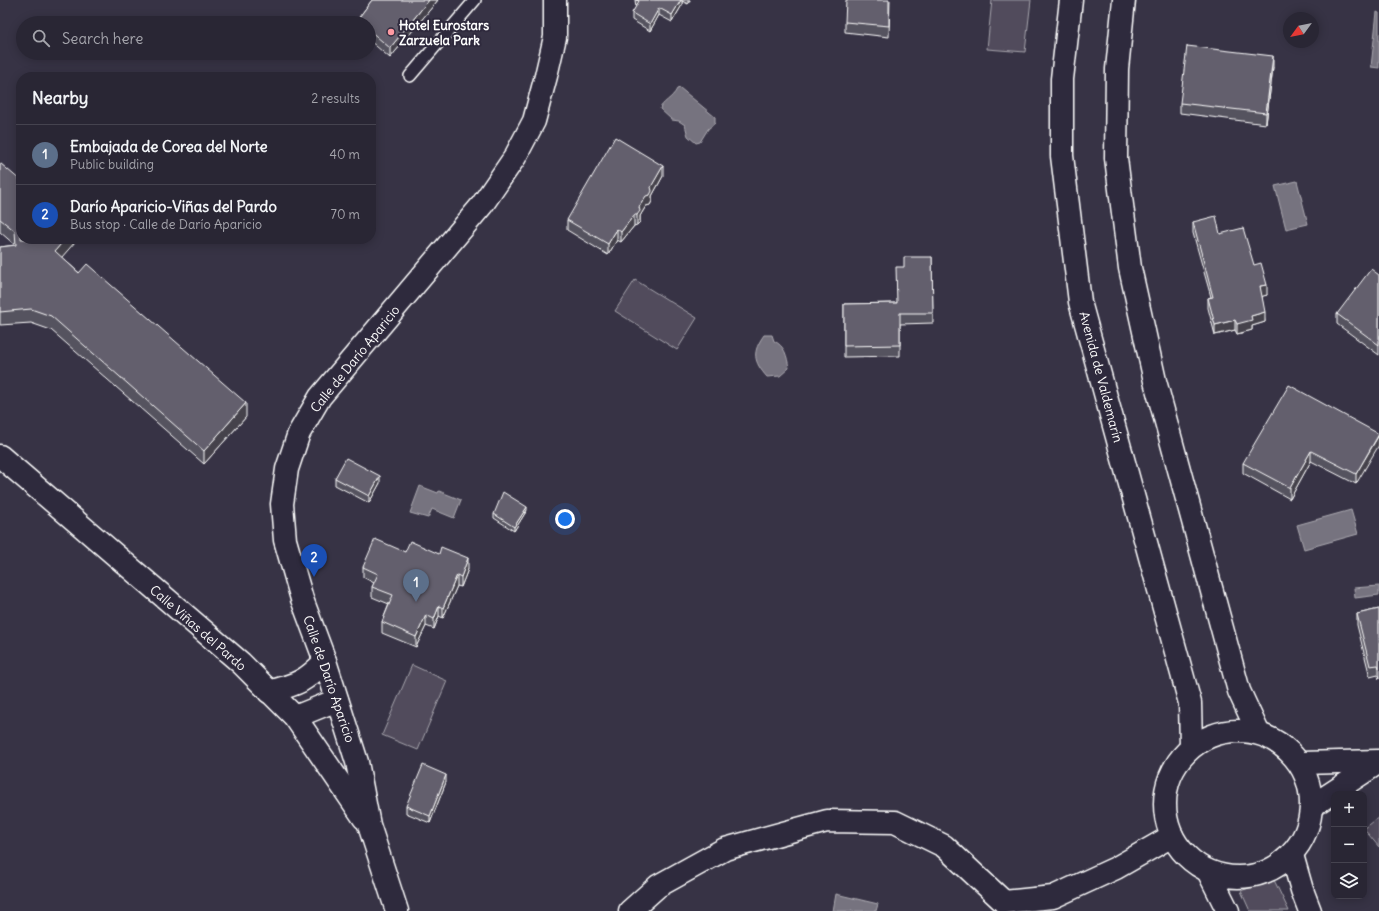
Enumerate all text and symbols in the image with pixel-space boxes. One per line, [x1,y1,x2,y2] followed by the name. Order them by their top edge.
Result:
[1283,12,1319,48] north arrow
[16,16,376,60] search box
[399,17,489,49] place label: Hotel Eurostars Zarzuela Park
[30,27,52,49] icon: search
[386,27,396,37] marker: Hotel Eurostars Zarzuela Park
[62,29,143,48] text: Search here
[32,87,88,109] text: Nearby
[311,90,360,107] text: 2 results
[70,137,268,156] text: Embajada de Corea del Norte
[42,146,48,163] text: 1
[329,146,360,163] text: 40 m
[70,156,154,173] text: Public building
[70,197,277,216] text: Darío Aparicio-Viñas del Pardo
[41,206,49,223] text: 2
[331,206,360,223] text: 70 m
[70,216,262,233] text: Bus stop · Calle de Darío Aparicio
[307,302,403,416] street label: Calle de Darío Aparicio
[1075,310,1127,445] street label: Avenida de Valdemarín
[555,509,575,529] your location
[301,544,327,577] pin: 2
[403,569,429,602] pin: 1
[146,581,250,675] street label: Calle Viñas del Pardo
[299,613,359,745] street label: Calle de Darío Aparicio
[1331,791,1367,899] map controls
[1331,791,1367,827] button: +
[1331,827,1367,863] button: −
[1331,863,1367,899] button: layers

